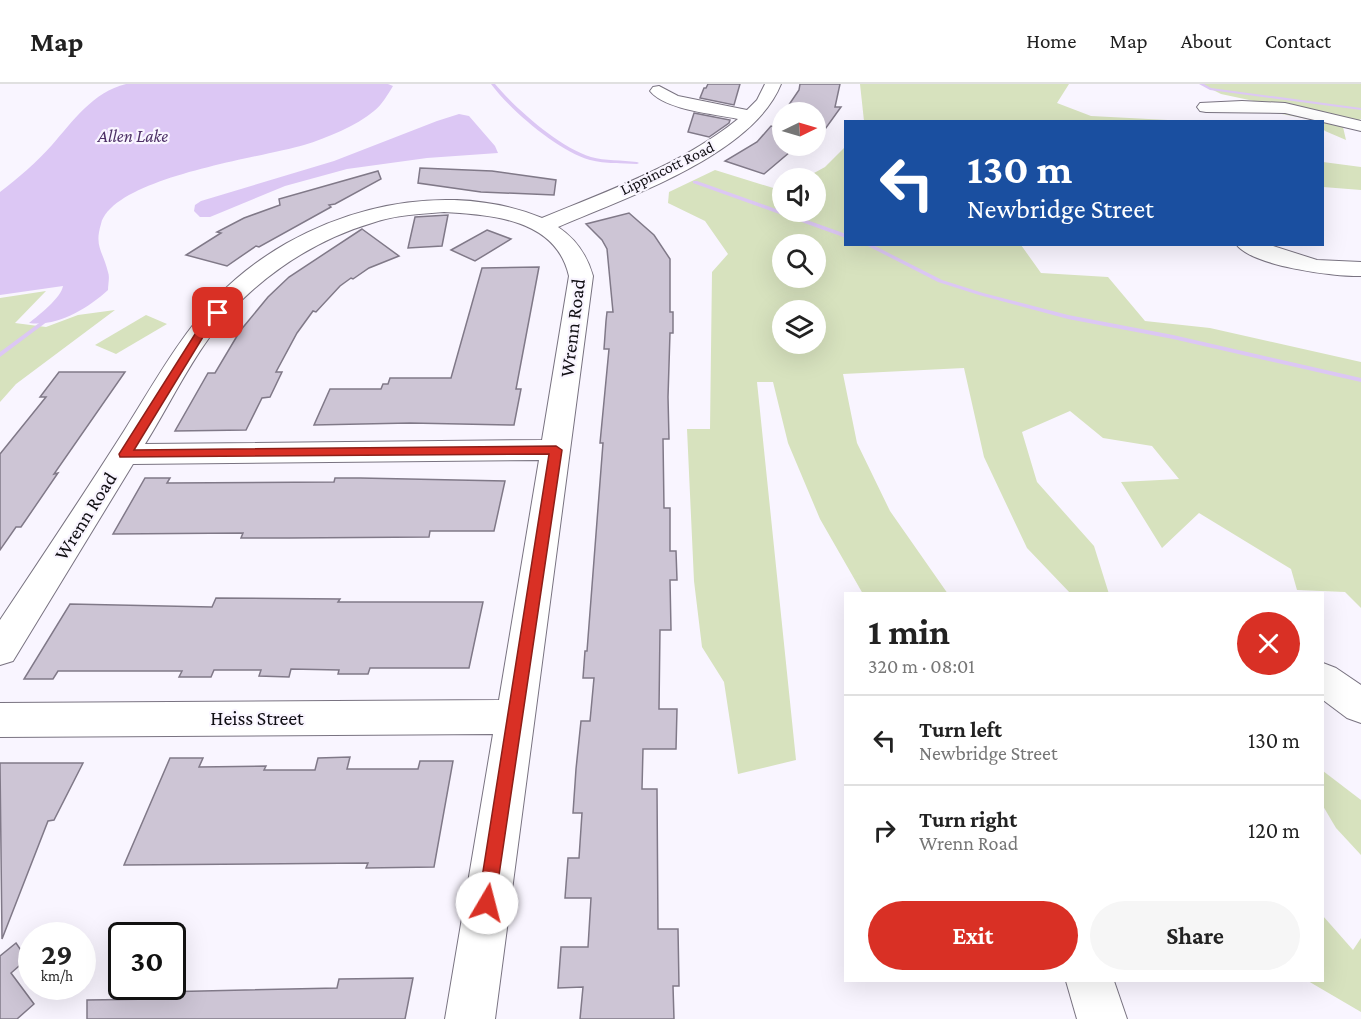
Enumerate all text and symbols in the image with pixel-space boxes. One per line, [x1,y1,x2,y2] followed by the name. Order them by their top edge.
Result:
[30,26,83,57] text: Map
[1026,29,1076,53] text: Home
[1109,29,1148,53] text: Map
[1181,29,1232,53] text: About
[1265,29,1331,53] text: Contact
[772,102,826,156] north arrow
[772,102,826,354] map controls
[97,126,168,146] water label: Allen Lake
[617,138,718,199] street label: Lippincott Road
[868,144,946,222] icon: left
[967,145,1072,192] text: 130 m
[772,168,826,222] button: sound
[967,194,1154,224] text: Newbridge Street
[772,234,826,288] button: search
[555,277,589,379] street label: Wrenn Road
[192,287,243,338] pin
[201,296,234,329] icon: arrive
[772,300,826,354] button: layers
[49,468,121,564] street label: Wrenn Road
[868,612,950,652] text: 1 min
[1237,612,1300,675] button: close
[868,655,975,677] text: 320 m · 08:01
[210,707,304,729] street label: Heiss Street
[919,717,1002,742] text: Turn left
[868,724,901,757] icon: left
[1248,728,1300,753] text: 130 m
[919,742,1058,764] text: Newbridge Street
[919,807,1017,832] text: Turn right
[868,814,901,847] icon: right
[1248,818,1300,843] text: 120 m
[919,832,1018,854] text: Wrenn Road
[455,871,519,935] position arrow
[868,901,1078,970] button: Exit
[1090,901,1300,970] button: Share
[108,922,186,1000] speed limit sign: 30
[41,937,73,970] text: 29
[41,968,73,984] text: km/h

